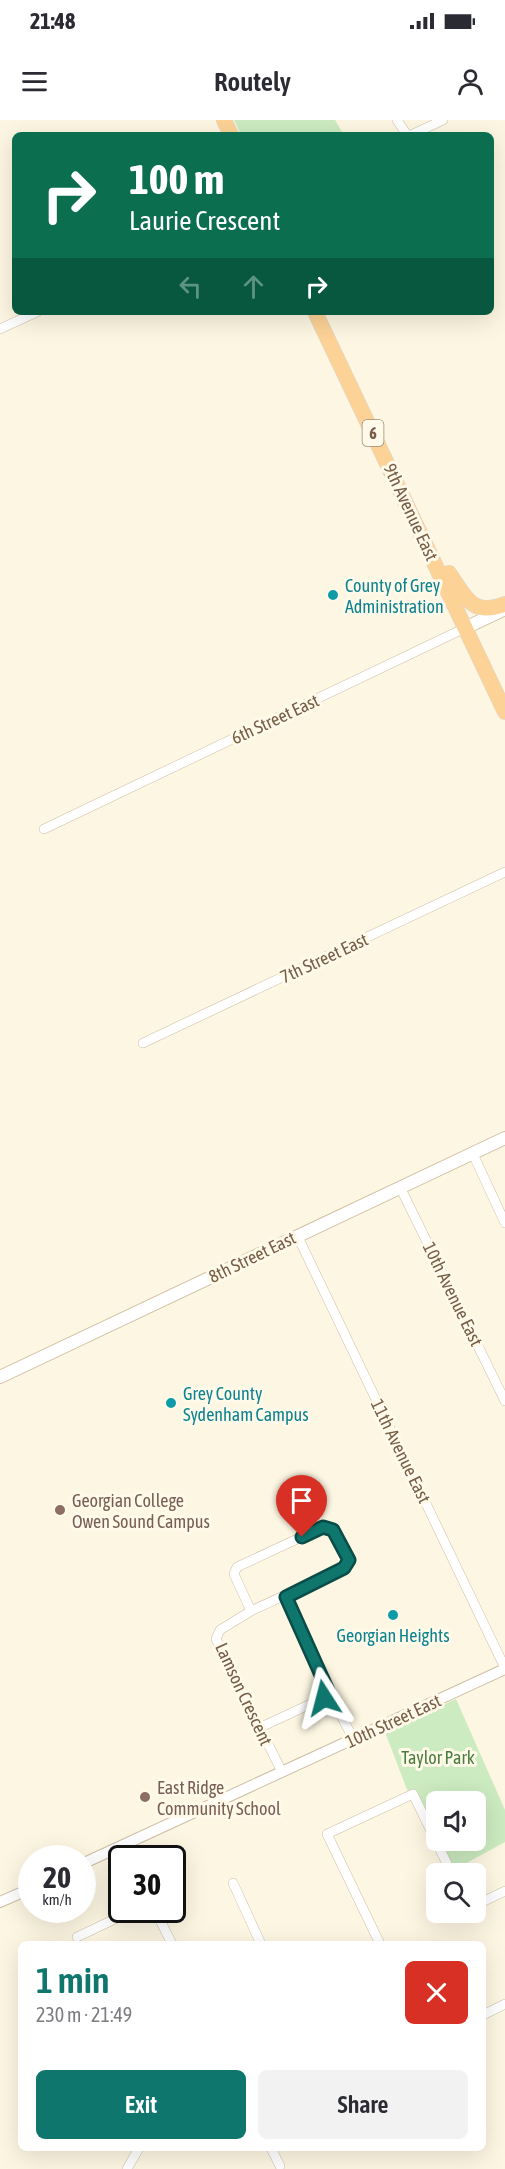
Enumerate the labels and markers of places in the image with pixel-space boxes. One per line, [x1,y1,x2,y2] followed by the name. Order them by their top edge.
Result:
[345,575,444,617] place label: County of Grey Administration
[326,588,340,602] marker: County of Grey Administration
[183,1383,309,1425] place label: Grey County Sydenham Campus
[164,1396,178,1410] marker: Grey County Sydenham Campus
[276,1475,327,1537] pin
[72,1490,210,1532] place label: Georgian College Owen Sound Campus
[53,1503,67,1517] marker: Georgian College Owen Sound Campus
[386,1608,400,1622] marker: Georgian Heights
[336,1625,450,1646] place label: Georgian Heights
[157,1777,281,1819] place label: East Ridge Community School
[138,1790,152,1804] marker: East Ridge Community School

